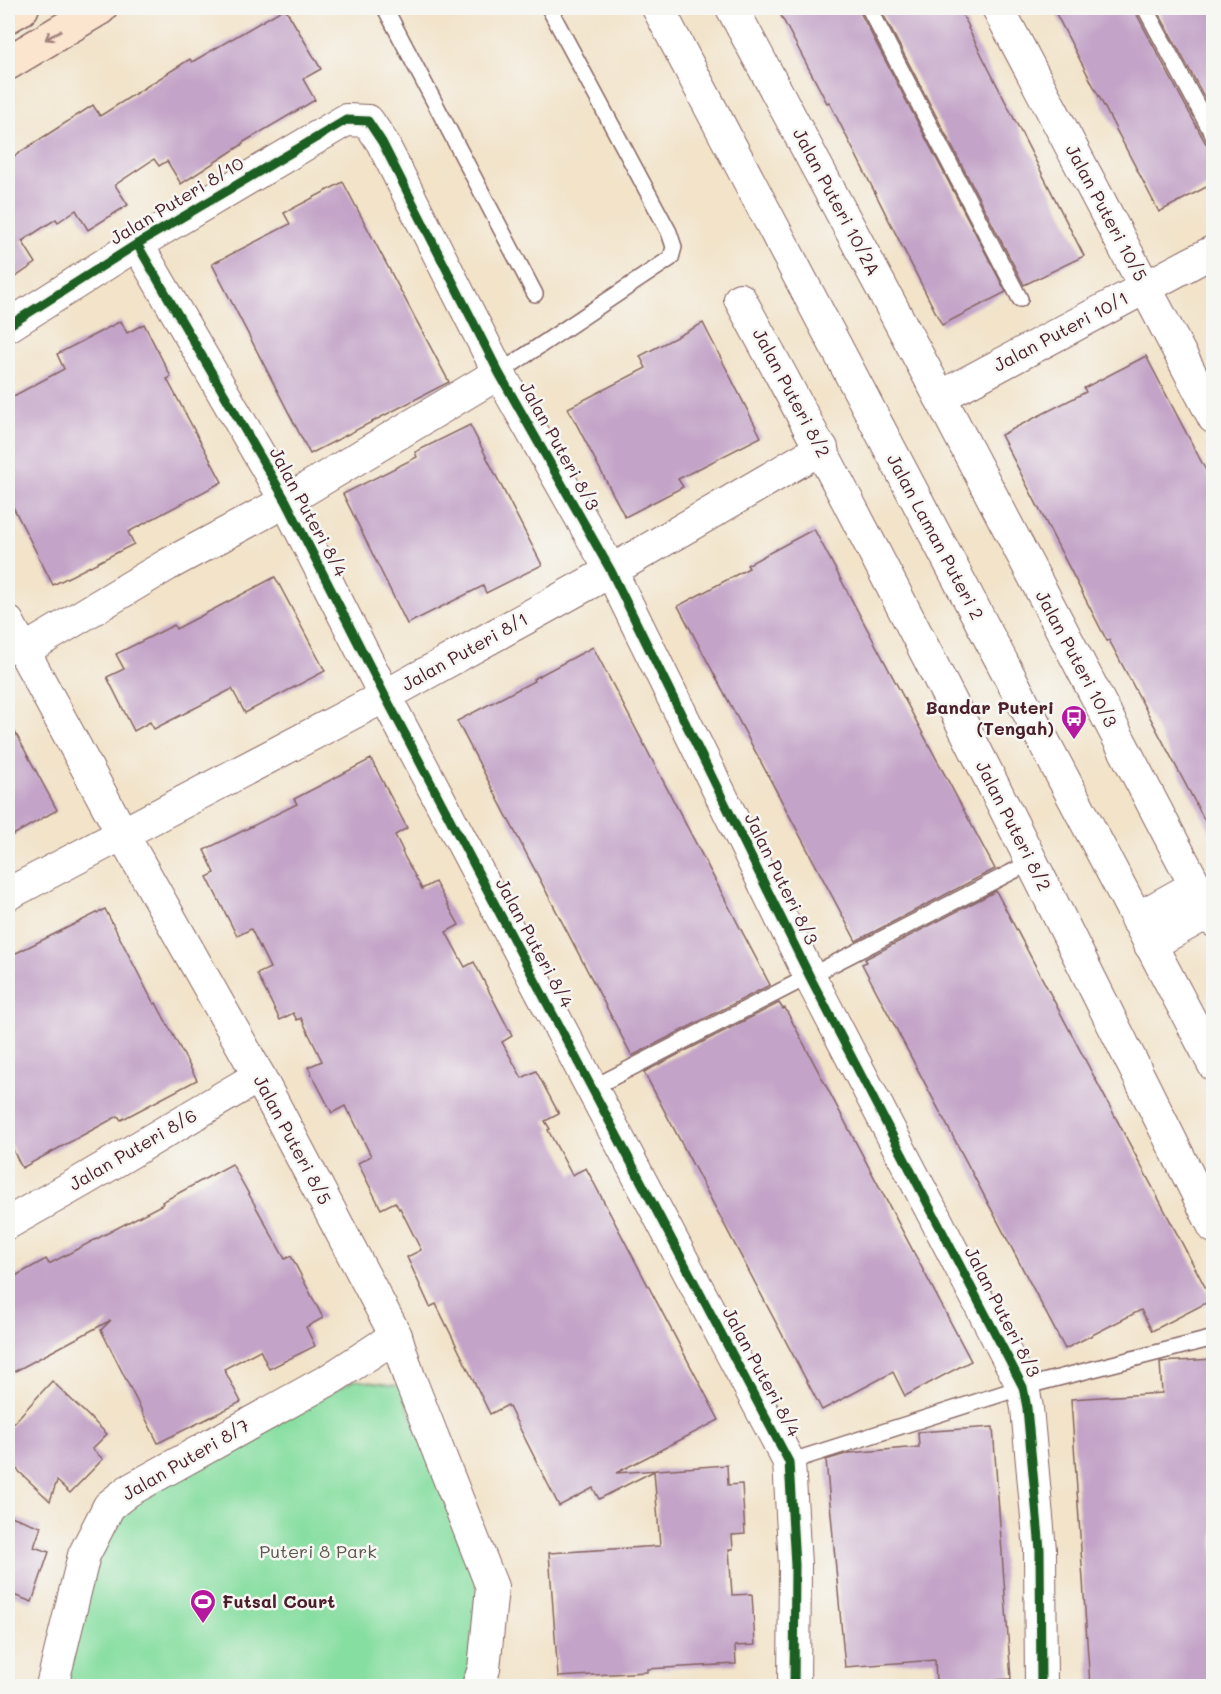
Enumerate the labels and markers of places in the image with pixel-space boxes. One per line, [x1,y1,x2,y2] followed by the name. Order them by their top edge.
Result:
[925,695,1054,740] place label: Bandar Puteri (Tengah)
[1059,703,1089,741] bus stop icon: Bandar Puteri (Tengah)
[188,1587,218,1625] sports icon: Futsal Court
[222,1589,335,1613] place label: Futsal Court

